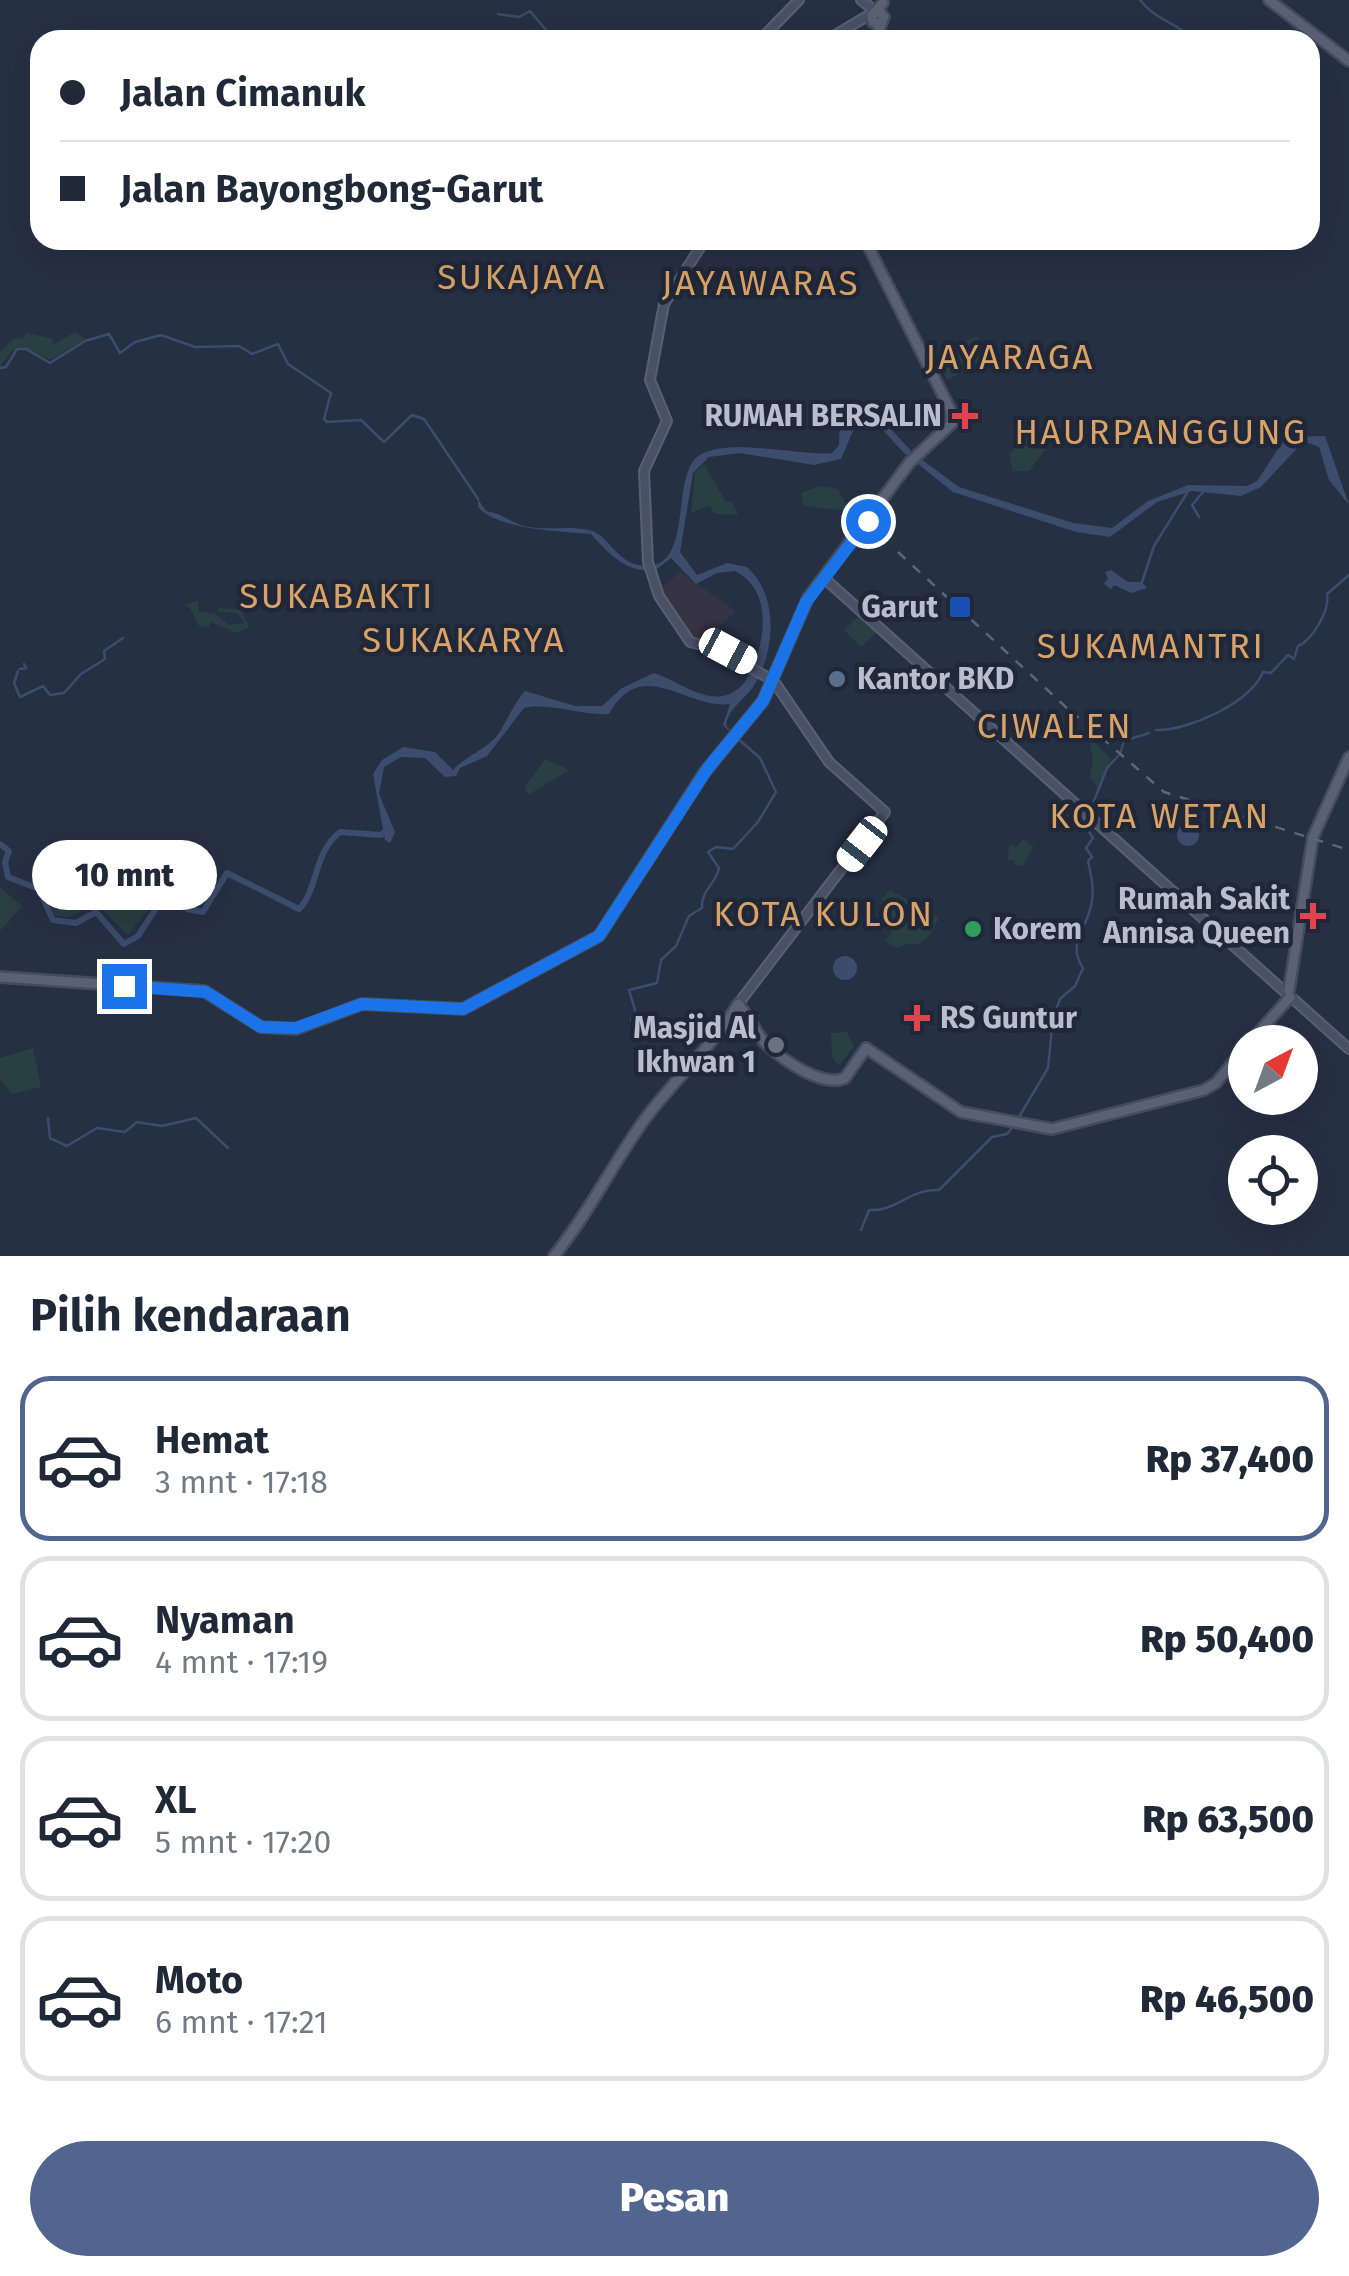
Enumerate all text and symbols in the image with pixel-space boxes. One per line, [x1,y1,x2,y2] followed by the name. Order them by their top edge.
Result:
[120,70,365,116] text: Jalan Cimanuk
[120,166,543,212] text: Jalan Bayongbong-Garut
[437,256,607,298] district label: SUKAJAYA
[662,262,860,304] district label: JAYAWARAS
[925,336,1095,378] district label: JAYARAGA
[705,398,942,434] place label: RUMAH BERSALIN
[952,403,978,429] marker: RUMAH BERSALIN
[1014,411,1308,453] district label: HAURPANGGUNG
[846,499,891,544] route start
[239,575,435,617] district label: SUKABAKTI
[861,589,938,625] place label: Garut
[947,594,973,620] marker: Garut
[362,619,566,661] district label: SUKAKARYA
[694,624,762,678] car
[1037,625,1265,667] district label: SUKAMANTRI
[857,661,1014,697] place label: Kantor BKD
[826,668,848,690] marker: Kantor BKD
[977,705,1133,747] district label: CIWALEN
[1049,795,1271,837] district label: KOTA WETAN
[832,811,892,877] car
[32,841,216,911] callout: 10 mnt
[75,856,174,894] text: 10 mnt
[1102,881,1290,951] place label: Rumah Sakit Annisa Queen
[713,893,935,935] district label: KOTA KULON
[1300,903,1326,929] marker: Rumah Sakit Annisa Queen
[993,911,1082,947] place label: Korem
[962,918,984,940] marker: Korem
[102,964,147,1009] route end
[940,1000,1078,1036] place label: RS Guntur
[904,1005,930,1031] marker: RS Guntur
[633,1010,756,1080] place label: Masjid Al Ikhwan 1
[1228,1025,1318,1115] north arrow
[1228,1025,1318,1225] map controls
[765,1034,787,1056] marker: Masjid Al Ikhwan 1
[1228,1135,1318,1225] button: locate
[30,1289,351,1343] text: Pilih kendaraan
[35,1414,125,1504] icon: car
[155,1417,269,1463] text: Hemat
[1146,1436,1314,1482] text: Rp 37,400
[155,1463,328,1501] text: 3 mnt · 17:18
[35,1594,125,1684] icon: car
[155,1597,295,1643] text: Nyaman
[1140,1616,1314,1662] text: Rp 50,400
[155,1643,328,1681] text: 4 mnt · 17:19
[35,1774,125,1864] icon: car
[155,1777,197,1823] text: XL
[1142,1796,1314,1842] text: Rp 63,500
[155,1823,331,1861] text: 5 mnt · 17:20
[35,1954,125,2044] icon: car
[155,1957,243,2003] text: Moto
[1140,1976,1314,2022] text: Rp 46,500
[155,2003,328,2041] text: 6 mnt · 17:21
[30,2141,1319,2256] button: Pesan

